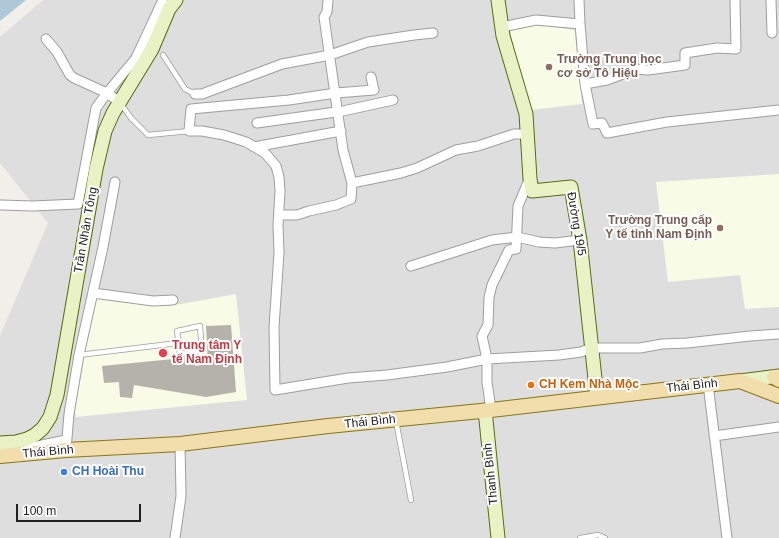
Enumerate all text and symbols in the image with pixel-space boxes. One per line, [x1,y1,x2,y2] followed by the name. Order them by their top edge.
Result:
[557,53,662,81] place label: Trường Trung học cơ sở Tô Hiệu
[544,62,554,72] marker: Trường Trung học cơ sở Tô Hiệu
[71,186,101,274] street label: Trần Nhân Tông
[563,191,589,257] street label: Đường 19/5
[605,214,712,242] place label: Trường Trung cấp Y tế tỉnh Nam Định
[715,223,725,233] marker: Trường Trung cấp Y tế tỉnh Nam Định
[172,339,242,367] place label: Trung tâm Y tế Nam Định
[157,347,169,359] marker: Trung tâm Y tế Nam Định
[666,376,718,396] street label: Thái Bình
[539,378,639,392] place label: CH Kem Nhà Mộc
[526,380,536,390] marker: CH Kem Nhà Mộc
[344,412,396,432] street label: Thái Bình
[481,442,501,506] street label: Thanh Bình
[22,443,74,461] street label: Thái Bình
[72,465,144,479] place label: CH Hoài Thu
[59,467,69,477] marker: CH Hoài Thu
[18,496,143,522] scale bar
[23,504,56,518] text: 100 m

